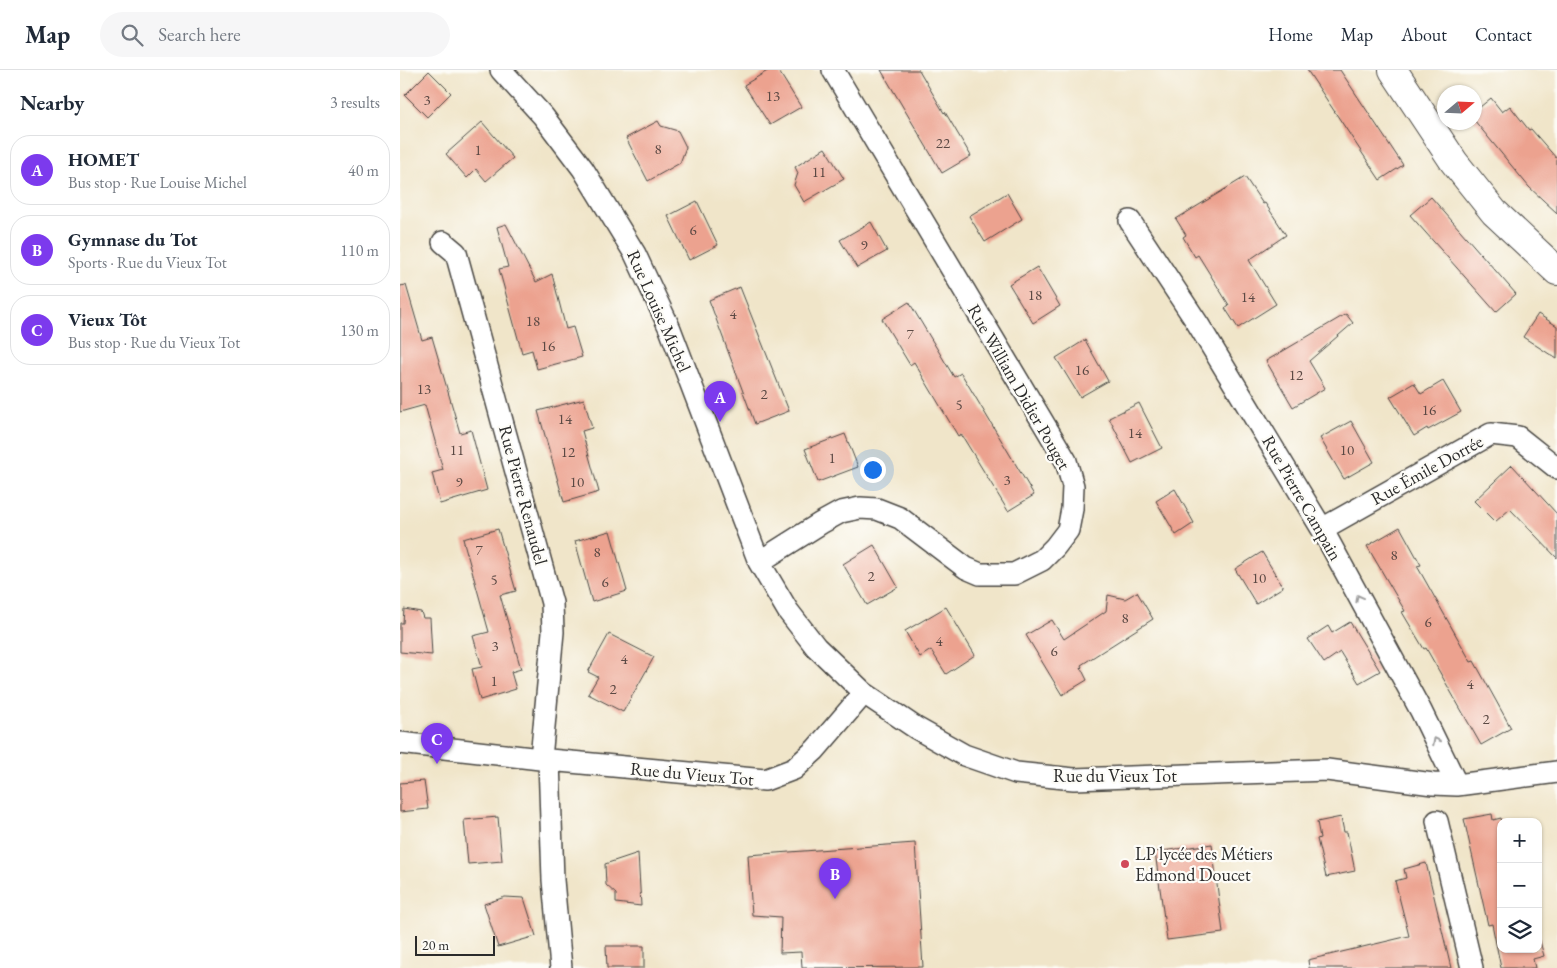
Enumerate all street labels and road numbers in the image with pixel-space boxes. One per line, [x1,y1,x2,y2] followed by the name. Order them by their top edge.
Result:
[622,246,697,375] street label: Rue Louise Michel
[963,300,1076,474] street label: Rue William Didier Pouget
[494,423,553,567] street label: Rue Pierre Renaudel
[1367,429,1487,510] street label: Rue Émile Dorrée
[1257,431,1348,565] street label: Rue Pierre Campain
[629,757,755,790] street label: Rue du Vieux Tot
[1053,764,1177,787] street label: Rue du Vieux Tot

